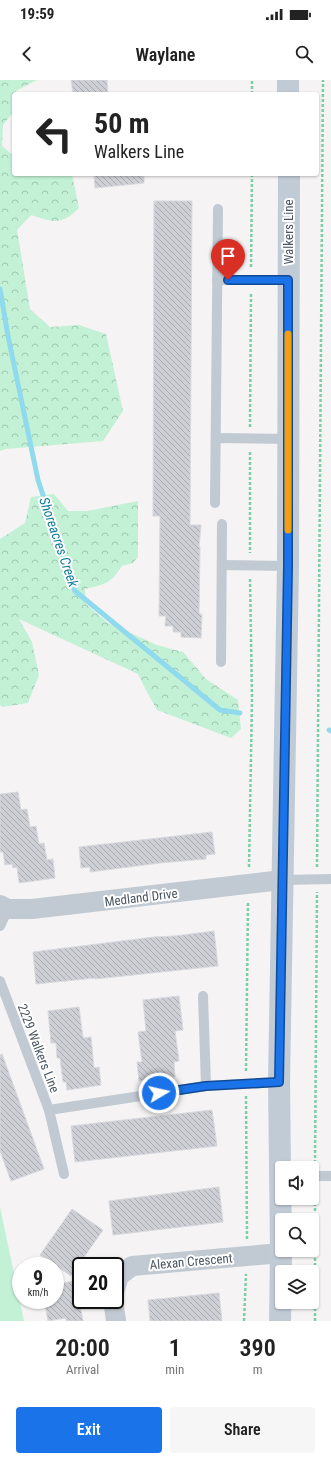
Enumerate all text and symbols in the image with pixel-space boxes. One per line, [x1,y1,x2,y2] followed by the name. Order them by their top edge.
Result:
[20,5,54,23] text: 19:59
[16,43,38,65] icon: back
[293,43,315,65] icon: search
[136,44,195,65] text: Waylane
[94,107,150,140] text: 50 m
[28,108,80,160] icon: left
[94,141,184,162] text: Walkers Line
[281,199,296,265] street label: Walkers Line
[211,239,245,280] pin
[217,245,239,267] icon: arrive
[36,495,82,590] water label: Shoreacres Creek
[104,886,178,909] street label: Medland Drive
[15,1002,62,1095] street label: 2229 Walkers Line
[138,1072,180,1114] position arrow
[275,1161,319,1309] map controls
[275,1161,319,1205] button: sound
[275,1213,319,1257] button: search
[149,1250,233,1273] street label: Alexan Crescent
[72,1257,124,1309] speed limit sign: 20
[275,1265,319,1309] button: layers
[33,1266,43,1290] text: 9
[28,1287,48,1298] text: km/h
[55,1334,110,1362] text: 20:00
[169,1334,181,1362] text: 1
[240,1334,276,1362] text: 390
[66,1362,99,1377] text: Arrival
[165,1362,184,1377] text: min
[253,1362,263,1377] text: m
[16,1407,162,1453] button: Exit
[170,1407,315,1453] button: Share

